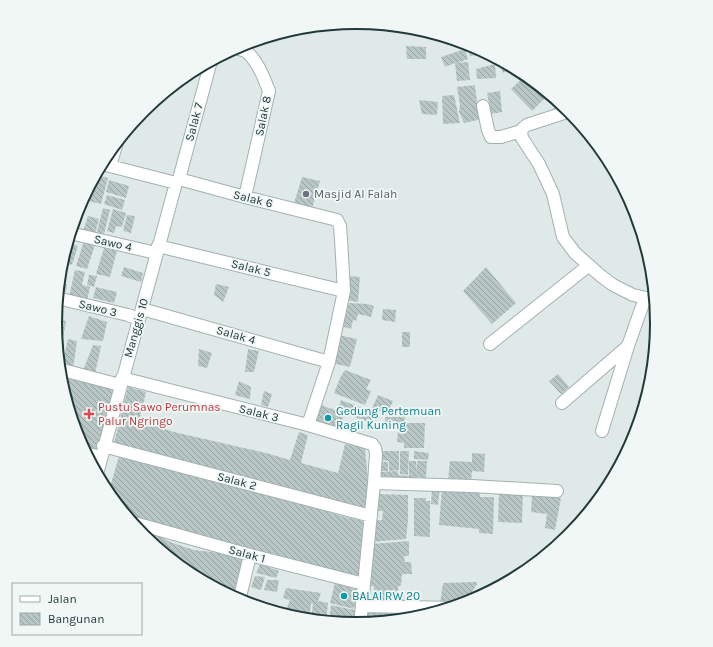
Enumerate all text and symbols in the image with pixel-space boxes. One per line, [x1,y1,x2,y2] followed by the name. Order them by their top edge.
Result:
[252,95,274,137] street label: Salak 8
[182,101,206,143] street label: Salak 7
[232,187,274,211] street label: Salak 6
[314,187,397,201] place label: Masjid Al Falah
[301,189,311,199] marker: Masjid Al Falah
[93,232,134,254] street label: Sawo 4
[230,256,272,280] street label: Salak 5
[77,296,119,320] street label: Sawo 3
[121,297,151,359] street label: Manggis 10
[215,323,258,347] street label: Salak 4
[98,400,221,428] place label: Pustu Sawo Perumnas Palur Ngringo
[238,401,280,425] street label: Salak 3
[336,404,441,432] place label: Gedung Pertemuan Ragil Kuning
[83,408,95,420] marker: Pustu Sawo Perumnas Palur Ngringo
[323,413,333,423] marker: Gedung Pertemuan Ragil Kuning
[216,469,258,493] street label: Salak 2
[227,542,267,566] street label: Salak 1
[12,583,142,635] legend
[352,589,420,603] place label: BALAI RW 20
[339,591,349,601] marker: BALAI RW 20
[48,592,77,606] text: Jalan
[48,612,104,626] text: Bangunan

